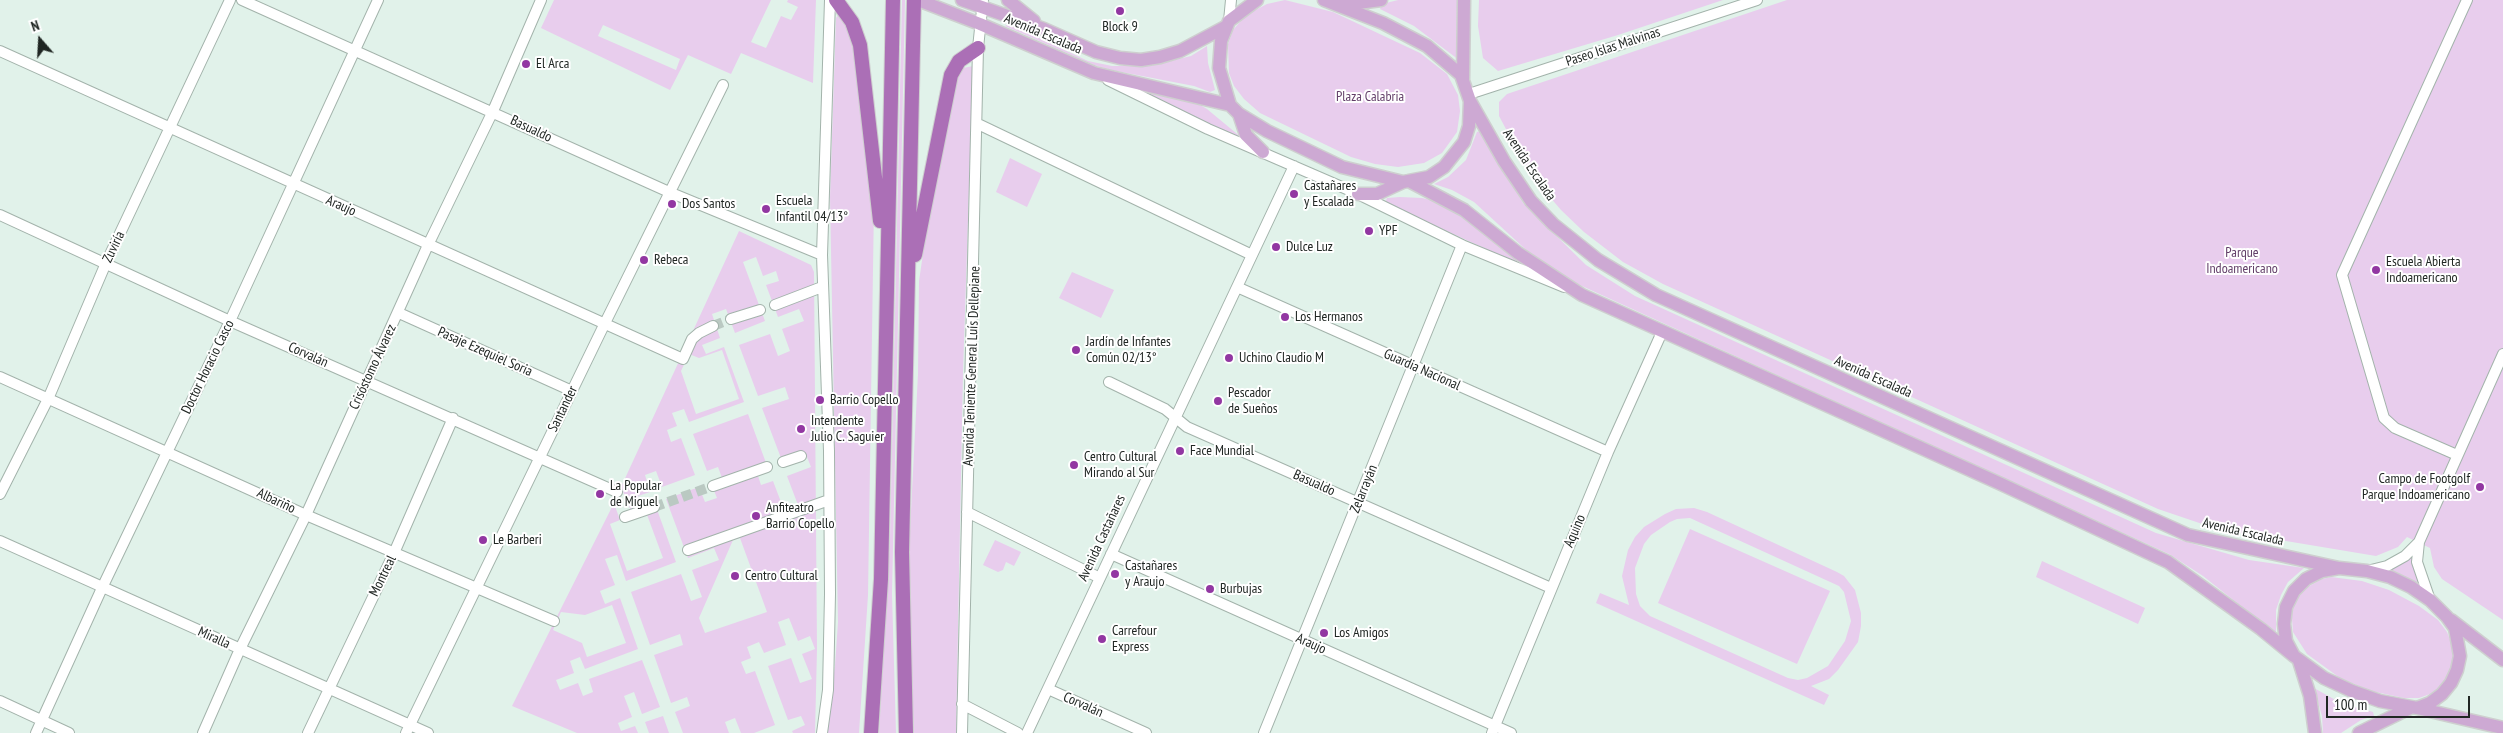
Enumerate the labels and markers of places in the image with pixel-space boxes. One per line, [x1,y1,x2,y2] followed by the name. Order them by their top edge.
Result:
[1114,5,1126,17] marker: Block 9
[1102,19,1138,35] place label: Block 9
[536,56,569,72] place label: El Arca
[520,58,532,70] marker: El Arca
[1304,178,1356,210] place label: Castañares y Escalada
[1288,188,1300,200] marker: Castañares y Escalada
[776,193,848,226] place label: Escuela Infantil 04/13°
[682,196,735,212] place label: Dos Santos
[666,198,678,210] marker: Dos Santos
[760,203,772,215] marker: Escuela Infantil 04/13°
[1379,223,1397,239] place label: YPF
[1363,225,1375,237] marker: YPF
[1286,239,1333,255] place label: Dulce Luz
[1270,241,1282,253] marker: Dulce Luz
[654,252,688,268] place label: Rebeca
[638,254,650,266] marker: Rebeca
[2386,254,2461,286] place label: Escuela Abierta Indoamericano
[2370,264,2382,276] marker: Escuela Abierta Indoamericano
[1295,309,1363,325] place label: Los Hermanos
[1279,311,1291,323] marker: Los Hermanos
[1086,334,1171,367] place label: Jardín de Infantes Común 02/13°
[1070,344,1082,356] marker: Jardín de Infantes Común 02/13°
[1239,350,1324,366] place label: Uchino Claudio M
[1223,352,1235,364] marker: Uchino Claudio M
[1228,385,1278,418] place label: Pescador de Sueños
[830,392,898,408] place label: Barrio Copello
[814,394,826,406] marker: Barrio Copello
[1212,395,1224,407] marker: Pescador de Sueños
[811,413,884,446] place label: Intendente Julio C. Saguier
[795,423,807,435] marker: Intendente Julio C. Saguier
[1190,443,1254,459] place label: Face Mundial
[1174,445,1186,457] marker: Face Mundial
[1084,449,1157,482] place label: Centro Cultural Mirando al Sur
[1068,459,1080,471] marker: Centro Cultural Mirando al Sur
[2362,471,2470,504] place label: Campo de Footgolf Parque Indoamericano
[610,478,661,511] place label: La Popular de Miguel
[2474,481,2486,493] marker: Campo de Footgolf Parque Indoamericano
[594,488,606,500] marker: La Popular de Miguel
[766,500,834,532] place label: Anfiteatro Barrio Copello
[750,510,762,522] marker: Anfiteatro Barrio Copello
[493,532,542,548] place label: Le Barberi
[477,534,489,546] marker: Le Barberi
[1125,558,1177,590] place label: Castañares y Araujo
[745,568,818,584] place label: Centro Cultural
[1109,568,1121,580] marker: Castañares y Araujo
[729,570,741,582] marker: Centro Cultural
[1220,581,1262,597] place label: Burbujas
[1204,583,1216,595] marker: Burbujas
[1112,623,1157,656] place label: Carrefour Express
[1334,625,1389,641] place label: Los Amigos
[1318,627,1330,639] marker: Los Amigos
[1096,633,1108,645] marker: Carrefour Express

